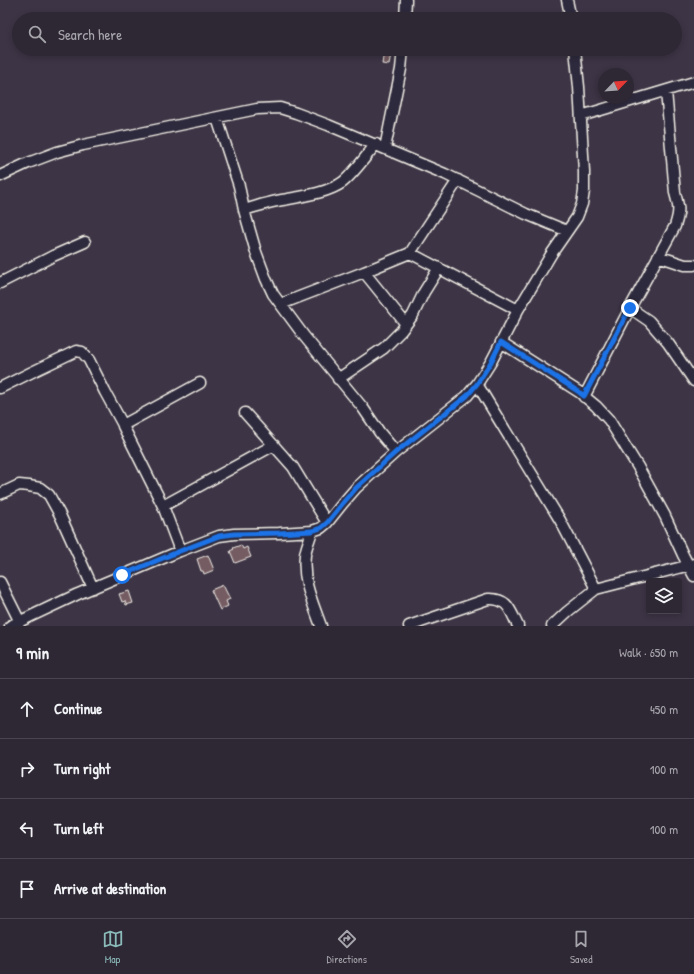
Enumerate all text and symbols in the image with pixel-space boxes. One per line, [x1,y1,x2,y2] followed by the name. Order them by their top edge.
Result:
[12,12,682,56] search box
[26,23,48,45] icon: search
[58,24,122,45] text: Search here
[598,68,634,104] north arrow
[621,299,639,317] route end
[113,566,131,584] route start
[646,578,682,614] map controls
[646,578,682,614] button: layers
[16,641,49,664] text: 9 min
[619,643,678,661] text: Walk · 650 m
[16,698,38,720] icon: ahead
[54,698,102,719] text: Continue
[650,700,678,718] text: 450 m
[16,758,38,780] icon: right
[54,758,110,779] text: Turn right
[650,760,678,778] text: 100 m
[16,818,38,840] icon: left
[54,818,104,839] text: Turn left
[650,820,678,838] text: 100 m
[16,878,38,900] icon: arrive
[54,878,166,899] text: Arrive at destination
[102,928,124,966] tab: Map
[327,928,367,966] tab: Directions
[570,928,592,966] tab: Saved

